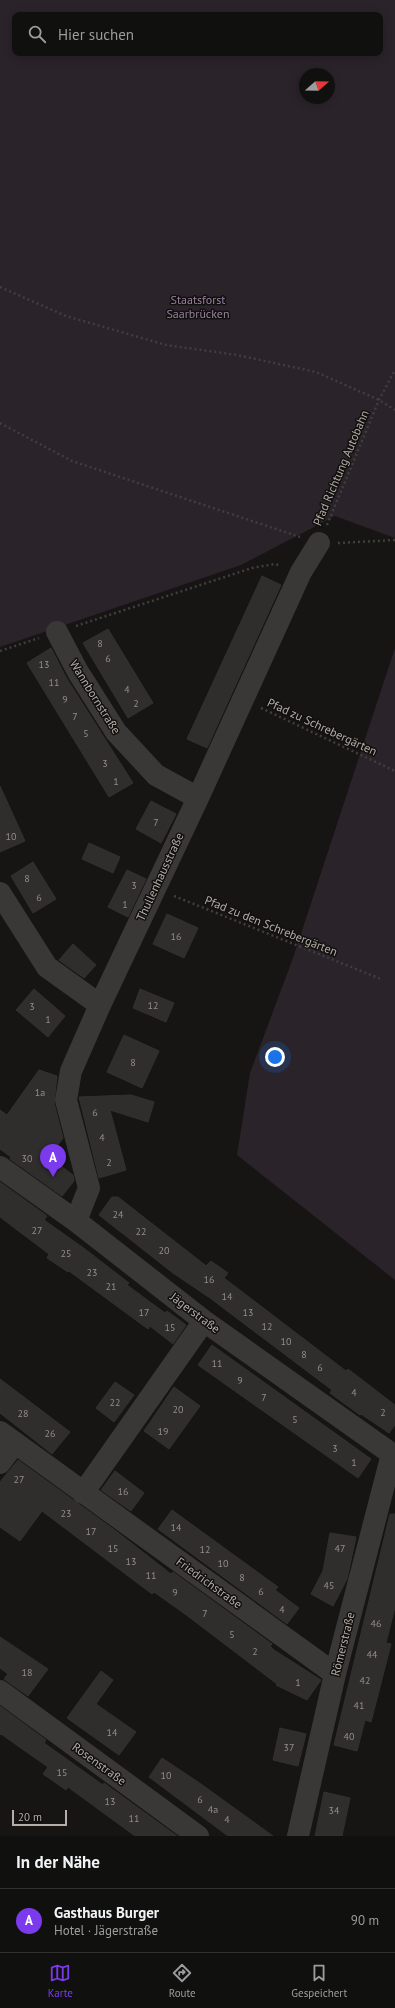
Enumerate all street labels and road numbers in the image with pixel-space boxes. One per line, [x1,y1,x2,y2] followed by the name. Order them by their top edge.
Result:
[309,408,372,528] street label: Pfad Richtung Autobahn
[67,657,124,737] street label: Wannbornstraße
[265,695,380,759] street label: Pfad zu Schrebergärten
[133,830,187,923] street label: Thullenhausstraße
[203,892,340,959] street label: Pfad zu den Schrebergärten
[167,1288,223,1336] street label: Jägerstraße
[173,1554,245,1611] street label: Friedrichstraße
[327,1610,358,1677] street label: Römerstraße
[69,1739,129,1788] street label: Rosenstraße

